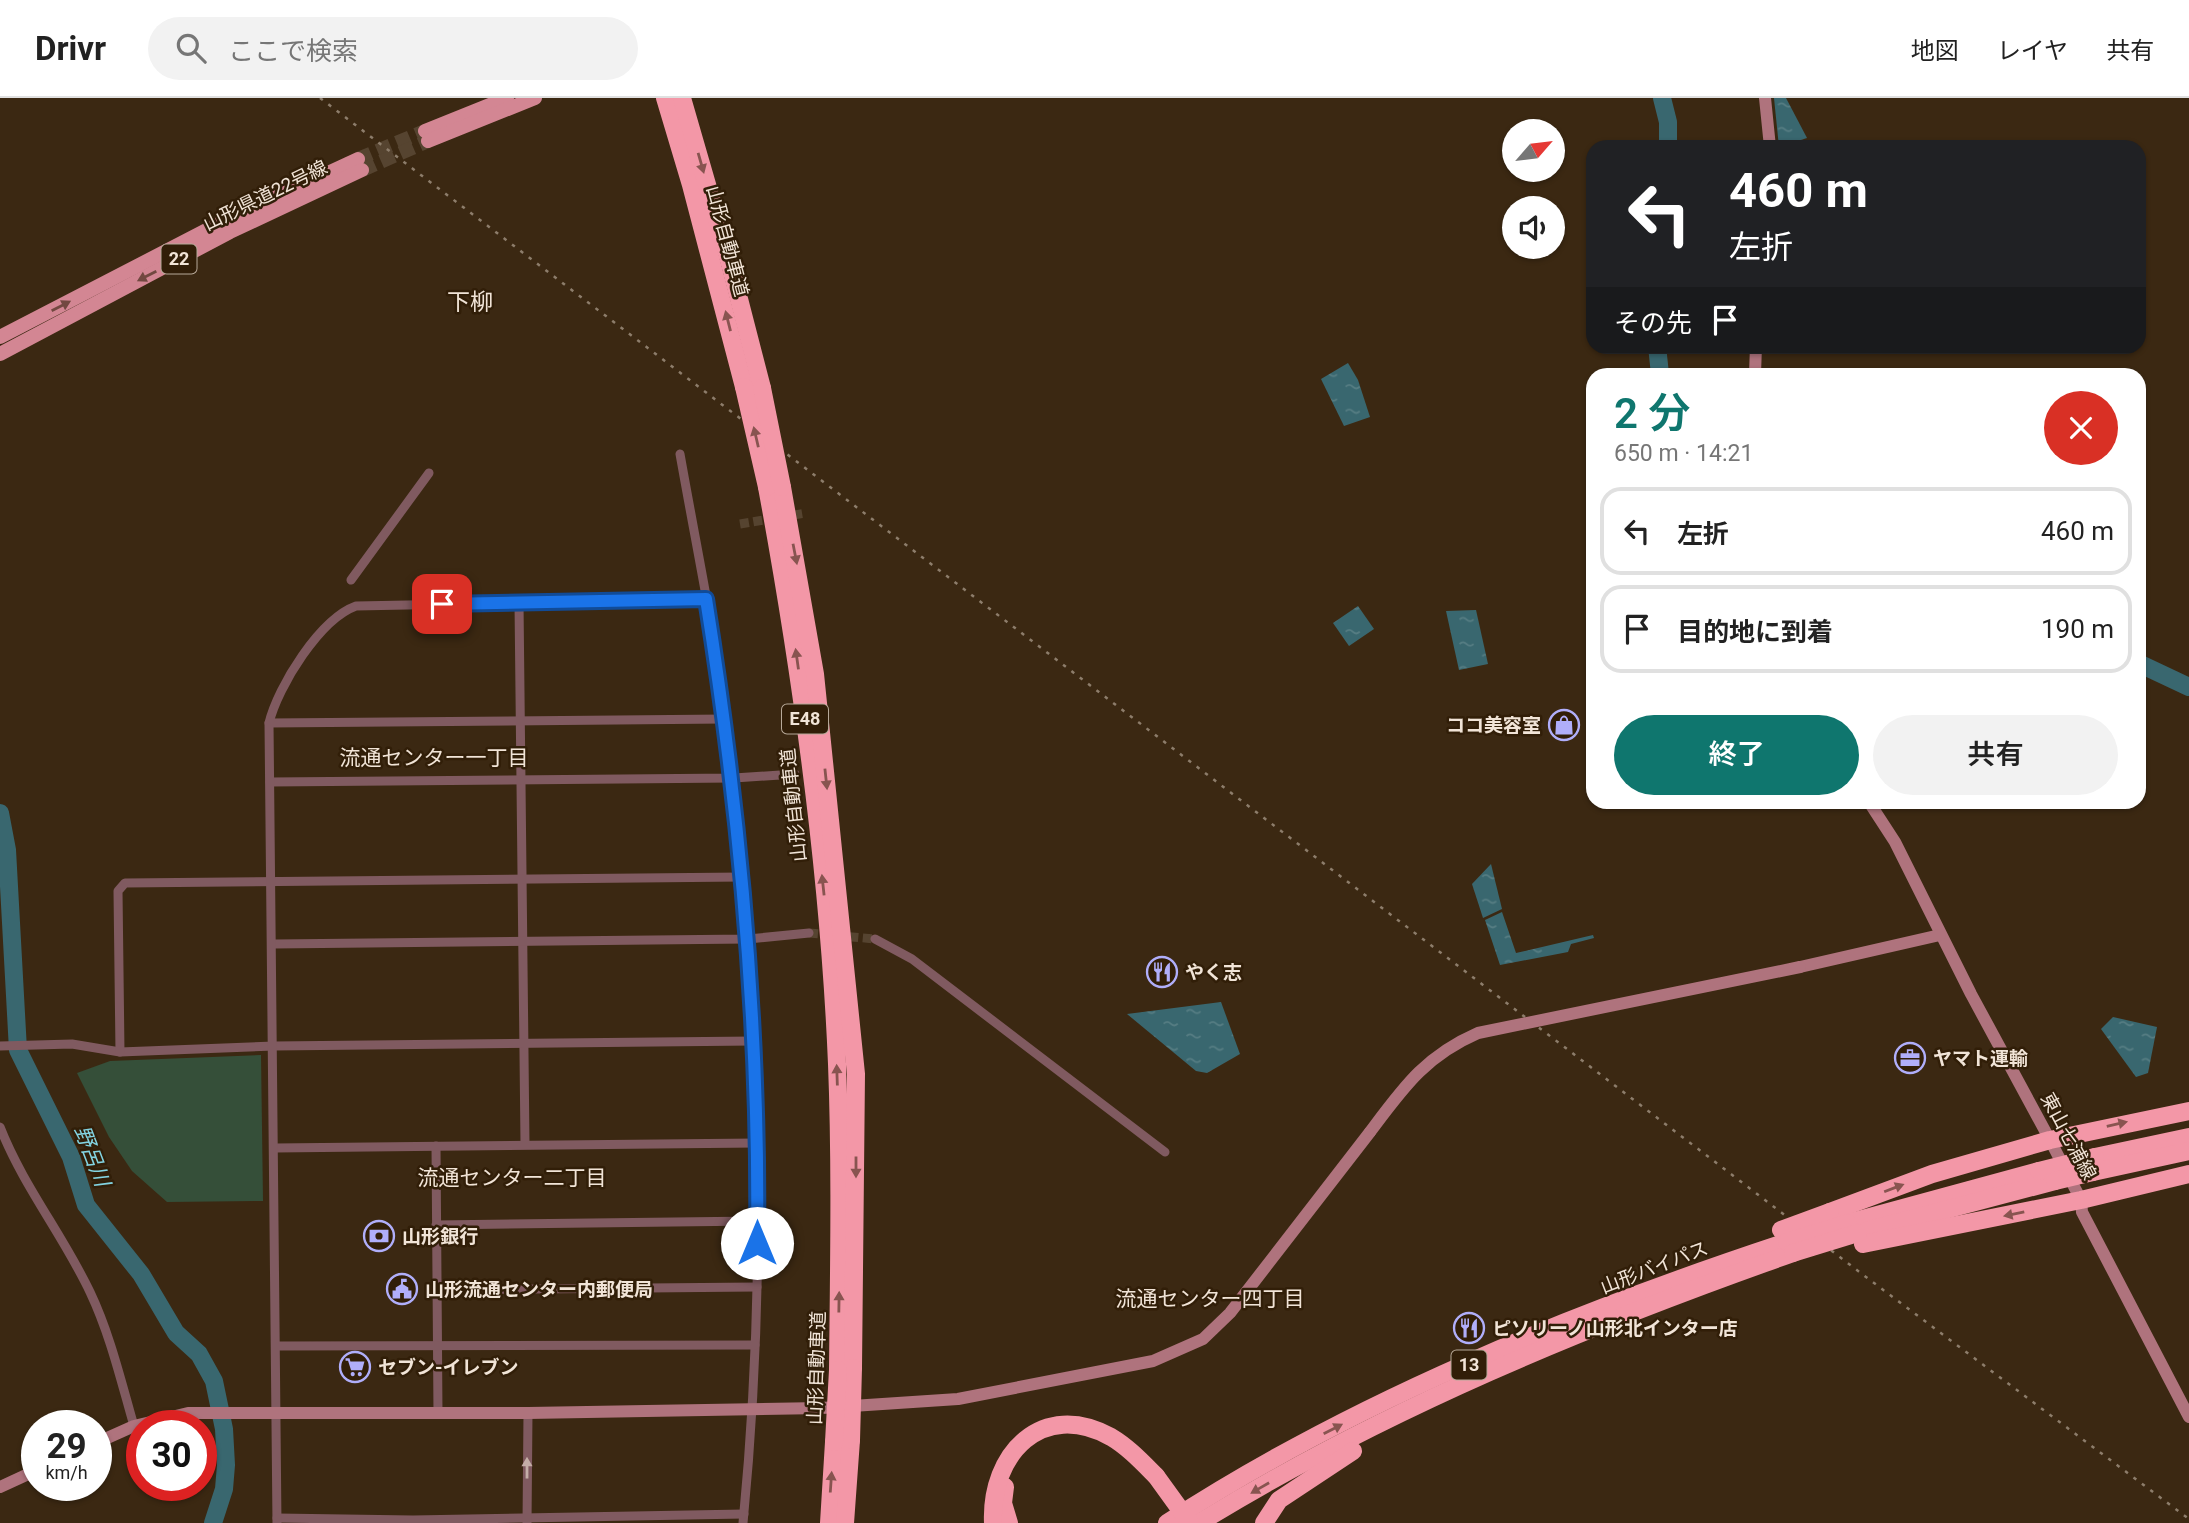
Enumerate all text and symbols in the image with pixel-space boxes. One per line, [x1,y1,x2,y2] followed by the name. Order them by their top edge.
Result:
[148,17,638,80] search box
[35,29,106,68] text: Drivr
[172,29,210,67] icon: search
[228,36,358,66] text: ここで検索
[1911,37,1959,65] text: 地図
[1997,37,2068,65] text: レイヤ
[2106,37,2154,65] text: 共有
[1502,119,1564,182] north arrow
[1502,119,1565,259] map controls
[697,153,707,174] one-way arrow
[199,155,331,235] street label: 山形県道22号線
[1729,162,1868,219] text: 460 m
[1614,168,1705,259] icon: left
[702,183,753,299] street label: 山形自動車道
[1502,196,1565,259] button: sound
[1729,228,1793,266] text: 左折
[162,244,196,274] road number: 22
[137,270,157,281] one-way arrow
[447,289,493,316] district label: 下柳
[51,300,71,312] one-way arrow
[1706,301,1744,339] icon: arrive
[1614,308,1692,338] text: その先
[722,310,733,332] one-way arrow
[1614,389,1690,438] text: 2 分
[2044,391,2118,465] button: close
[750,426,761,448] one-way arrow
[1614,440,1753,467] text: 650 m · 14:21
[1618,512,1656,550] icon: left
[2041,516,2114,546] text: 460 m
[1677,519,1729,549] text: 左折
[790,543,801,565] one-way arrow
[412,574,472,634] pin
[423,585,461,623] icon: arrive
[1618,610,1656,648] icon: arrive
[2041,614,2114,644] text: 190 m
[1677,617,1833,647] text: 目的地に到着
[791,648,802,670] one-way arrow
[782,704,828,734] road number: E48
[1547,708,1581,742] shop icon: ココ美容室
[1446,714,1541,737] place label: ココ美容室
[1614,715,1859,795] button: 終了
[1873,715,2118,795] button: 共有
[340,746,529,770] district label: 流通センター一丁目
[776,747,811,863] street label: 山形自動車道
[821,768,832,790] one-way arrow
[817,874,828,896] one-way arrow
[1145,955,1179,989] restaurant icon: やく志
[1185,961,1242,984] place label: やく志
[1893,1041,1927,1075] office icon: ヤマト運輸
[1933,1047,2028,1070] place label: ヤマト運輸
[832,1064,843,1086] one-way arrow
[2036,1089,2101,1184] street label: 東山七浦線
[2106,1119,2128,1130] one-way arrow
[70,1122,115,1192] water label: 野呂川
[850,1157,862,1179] one-way arrow
[418,1166,607,1190] district label: 流通センター二丁目
[1884,1183,1905,1194] one-way arrow
[720,1206,794,1280] position arrow
[2003,1209,2025,1220] one-way arrow
[362,1219,396,1253] bank icon: 山形銀行
[402,1225,478,1248] place label: 山形銀行
[1597,1236,1711,1299] street label: 山形バイパス
[385,1272,419,1306] public building icon: 山形流通センター内郵便局
[425,1278,653,1301] place label: 山形流通センター内郵便局
[1116,1287,1305,1311] district label: 流通センター四丁目
[833,1291,845,1313] one-way arrow
[803,1311,830,1425] street label: 山形自動車道
[1452,1311,1486,1345] restaurant icon: ピソリーノ山形北インター店
[1492,1317,1738,1340] place label: ピソリーノ山形北インター店
[338,1350,372,1384] supermarket icon: セブン-イレブン
[1452,1350,1486,1380] road number: 13
[378,1356,519,1379] place label: セブン-イレブン
[126,1410,217,1501] speed limit sign: 30
[1323,1424,1343,1435] one-way arrow
[46,1426,87,1467] text: 29
[521,1457,533,1479] one-way arrow
[45,1462,88,1483] text: km/h
[826,1471,837,1493] one-way arrow
[1251,1482,1270,1494] one-way arrow

